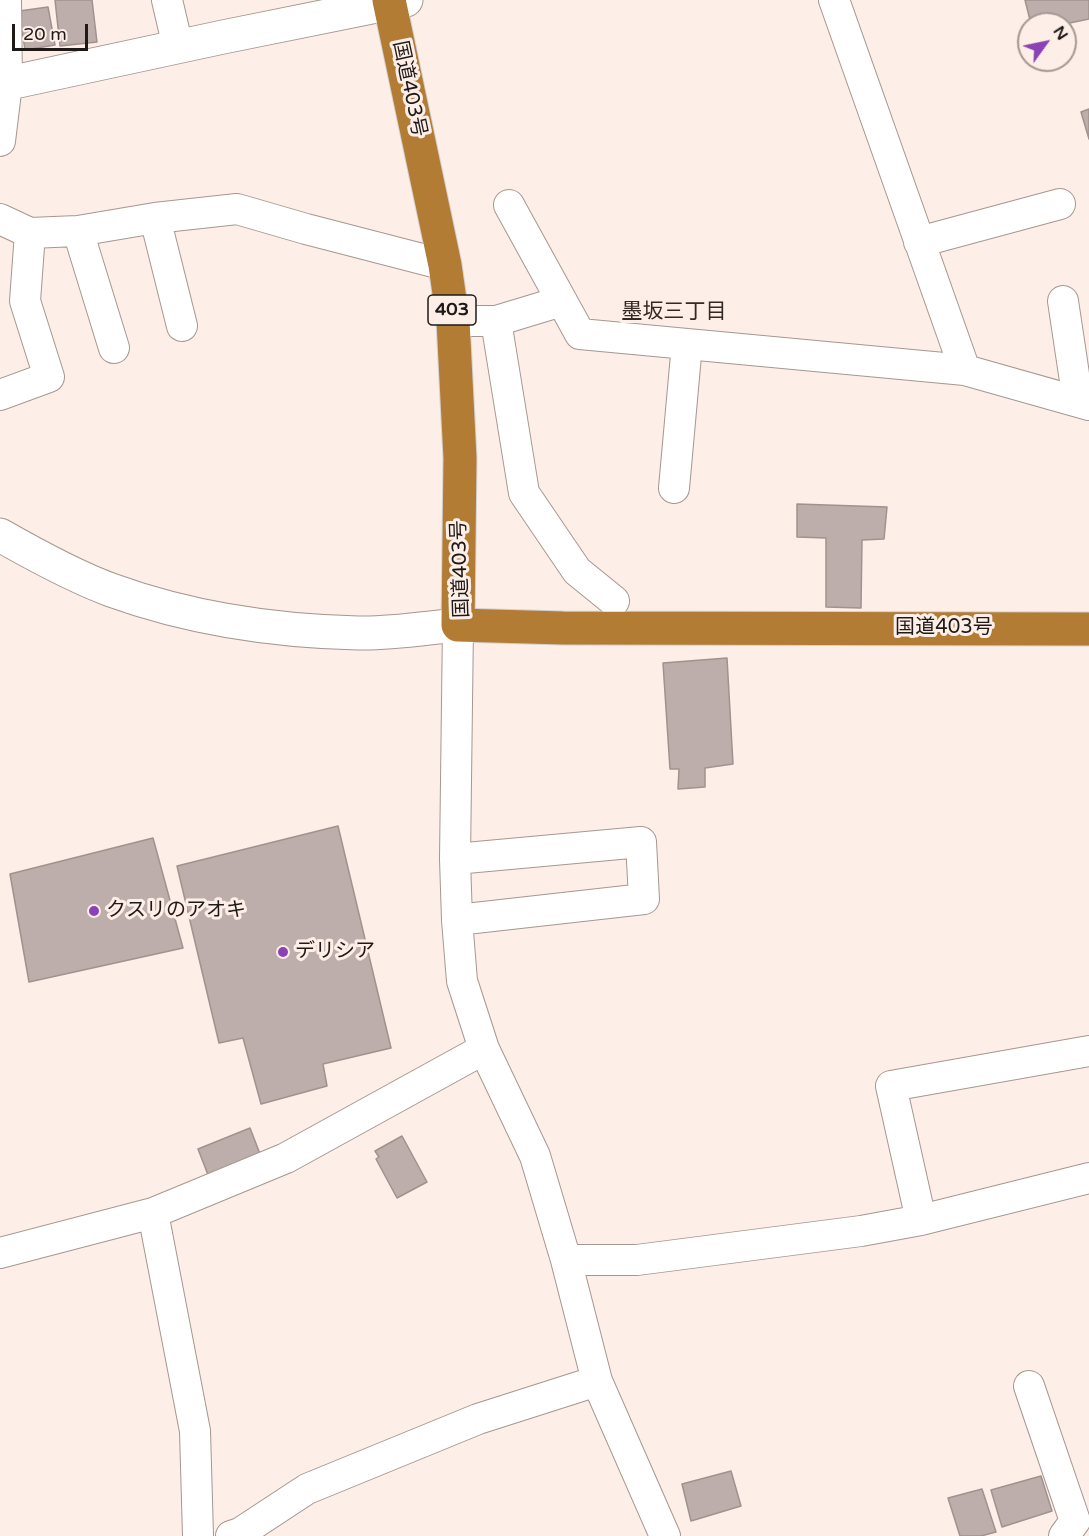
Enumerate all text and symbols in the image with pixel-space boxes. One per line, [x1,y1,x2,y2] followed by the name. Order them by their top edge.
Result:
[15,12,92,50] scale bar
[1017,12,1077,72] north arrow
[1049,22,1072,44] text: N
[23,23,67,45] text: 20 m
[387,39,431,139] street label: 国道403号
[428,295,476,325] road number: 403
[622,299,726,325] district label: 墨坂三丁目
[447,520,475,618] street label: 国道403号
[895,616,993,640] street label: 国道403号
[106,899,246,923] place label: クスリのアオキ
[87,904,101,918] marker: クスリのアオキ
[295,940,375,964] place label: デリシア
[276,945,290,959] marker: デリシア

